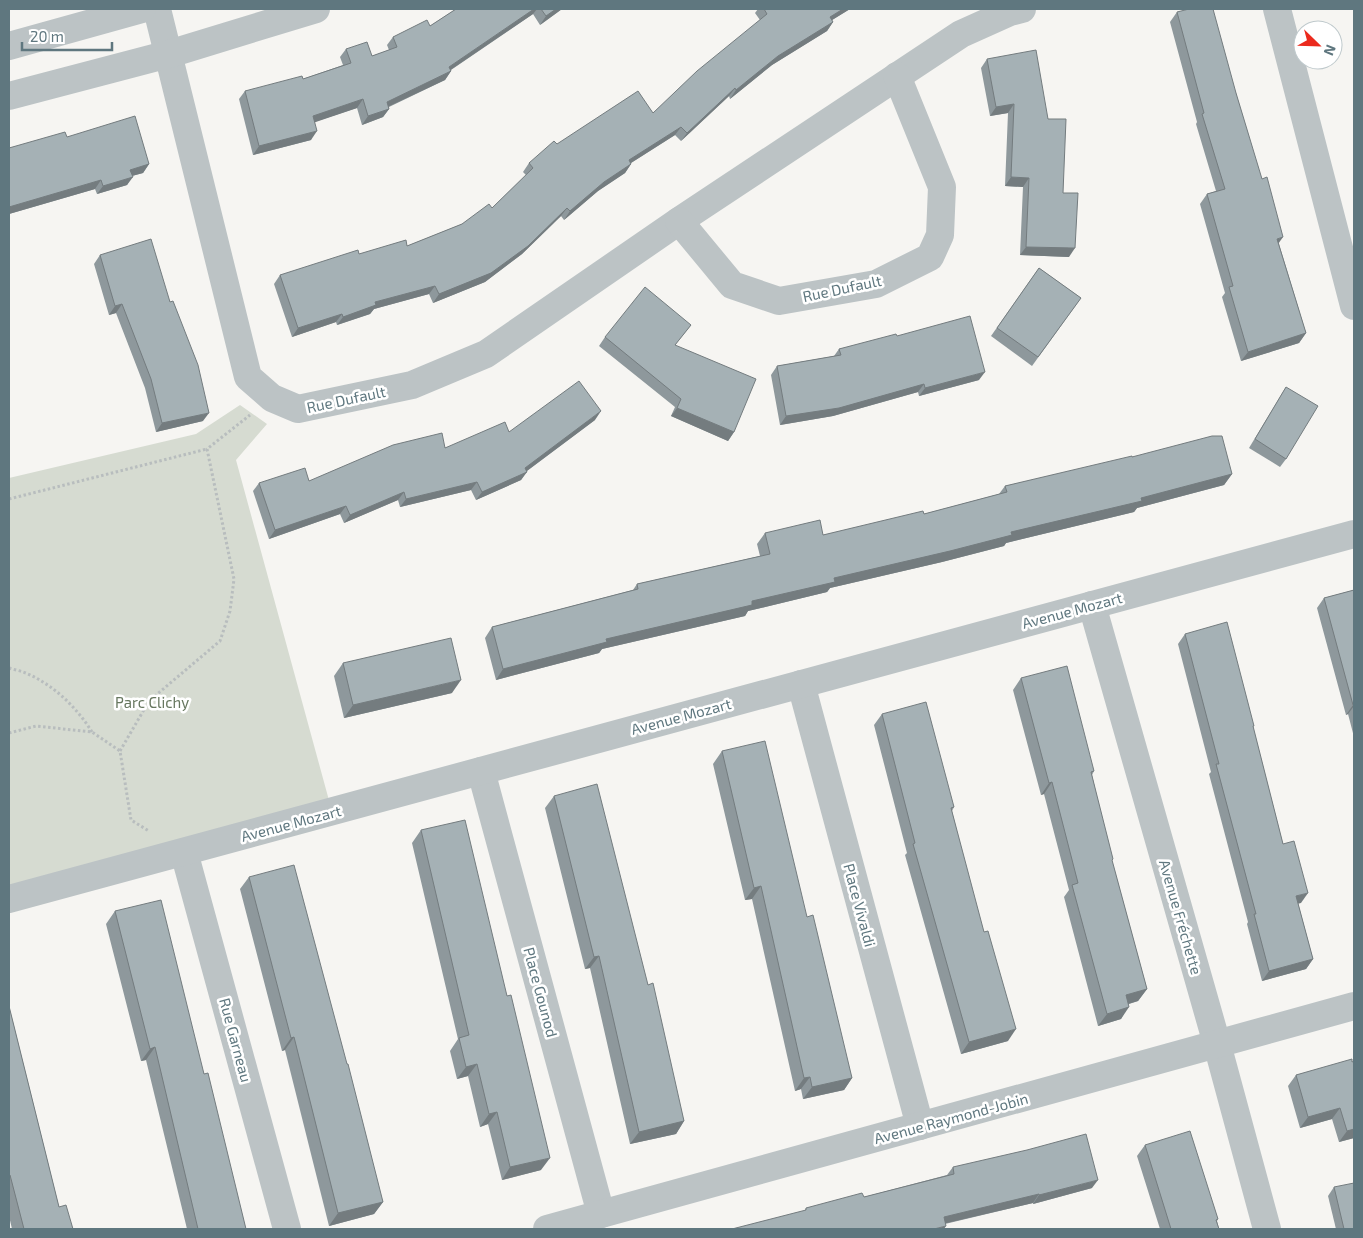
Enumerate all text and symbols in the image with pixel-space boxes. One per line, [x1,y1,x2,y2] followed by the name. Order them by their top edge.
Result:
[22,20,112,52] scale bar
[1293,20,1343,70] north arrow
[30,27,64,45] text: 20 m
[1321,42,1340,58] text: N
[801,271,883,305] street label: Rue Dufault
[305,382,387,416] street label: Rue Dufault
[1020,588,1124,632] street label: Avenue Mozart
[115,693,189,711] park label: Parc Clichy
[629,694,733,738] street label: Avenue Mozart
[239,801,343,845] street label: Avenue Mozart
[1156,857,1206,977] street label: Avenue Fréchette
[840,861,880,949] street label: Place Vivaldi
[520,945,562,1039] street label: Place Gounod
[216,996,256,1084] street label: Rue Garneau
[872,1089,1030,1147] street label: Avenue Raymond-Jobin

